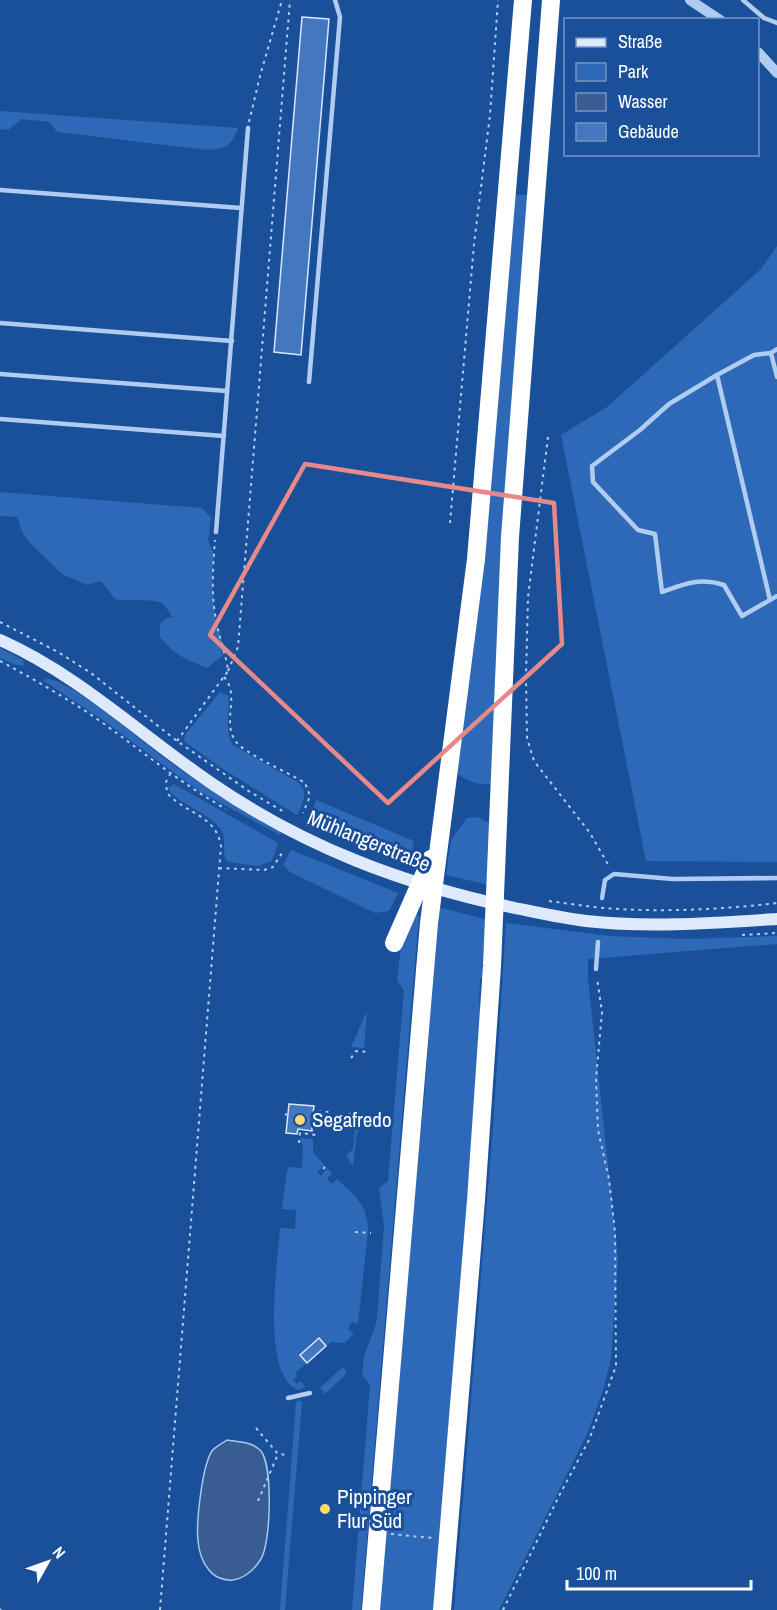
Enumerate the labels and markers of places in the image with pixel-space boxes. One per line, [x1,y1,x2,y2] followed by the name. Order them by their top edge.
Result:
[312,1105,391,1134] place label: Segafredo
[293,1113,307,1127] marker: Segafredo
[337,1482,412,1535] place label: Pippinger Flur Süd
[318,1502,332,1516] marker: Pippinger Flur Süd

